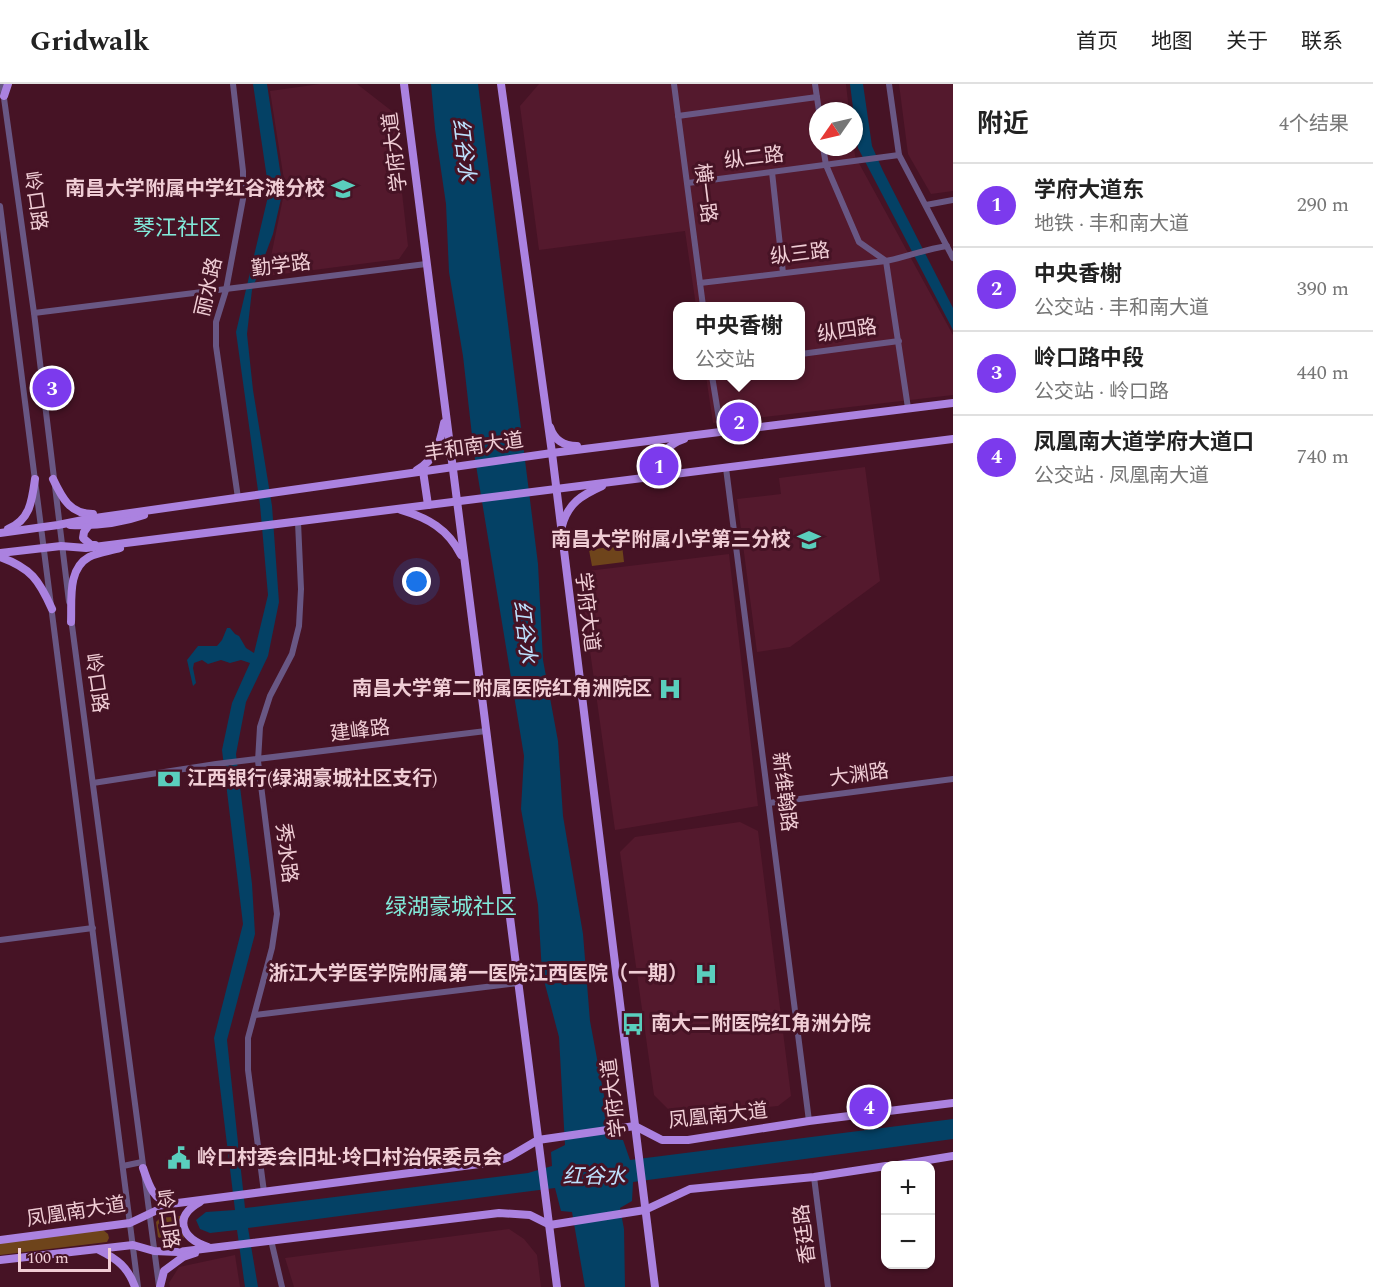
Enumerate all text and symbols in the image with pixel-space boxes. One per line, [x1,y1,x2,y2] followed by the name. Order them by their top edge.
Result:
[30,20,149,63] text: Gridwalk
[1076,26,1118,58] text: 首页
[1151,26,1193,58] text: 地图
[1226,26,1268,58] text: 关于
[1301,26,1343,58] text: 联系
[809,102,863,156] north arrow
[977,104,1029,144] text: 附近
[1279,109,1349,139] text: 4个结果
[375,110,415,194] street label: 学府大道
[443,117,483,184] water label: 红谷水
[722,139,786,177] street label: 纵二路
[686,161,724,225] street label: 横一路
[16,169,54,233] street label: 岭口路
[65,174,325,204] place label: 南昌大学附属中学红谷滩分校
[1034,174,1144,207] text: 学府大道东
[330,176,356,202] school or university icon: 南昌大学附属中学红谷滩分校
[991,190,1002,220] text: 1
[1297,190,1349,220] text: 290 m
[1034,209,1189,239] text: 地铁 · 丰和南大道
[133,212,221,245] district label: 琴江社区
[768,235,832,273] street label: 纵三路
[249,247,313,285] street label: 勤学路
[188,254,230,320] street label: 丽水路
[1034,258,1122,291] text: 中央香榭
[991,274,1002,304] text: 2
[1297,274,1349,304] text: 390 m
[1034,293,1209,323] text: 公交站 · 丰和南大道
[673,302,805,380] popup
[695,310,783,343] text: 中央香榭
[815,312,879,350] street label: 纵四路
[1034,342,1144,375] text: 岭口路中段
[695,345,755,375] text: 公交站
[991,358,1002,388] text: 3
[1297,358,1349,388] text: 440 m
[32,366,72,410] pin: 3
[1034,377,1169,407] text: 公交站 · 岭口路
[720,400,758,444] pin: 2
[422,425,526,469] street label: 丰和南大道
[1034,426,1254,459] text: 凤凰南大道学府大道口
[991,442,1002,472] text: 4
[1297,442,1349,472] text: 740 m
[640,444,678,488] pin: 1
[1034,461,1209,491] text: 公交站 · 凤凰南大道
[551,525,791,555] place label: 南昌大学附属小学第三分校
[796,527,822,553] school or university icon: 南昌大学附属小学第三分校
[402,567,431,596] your location
[567,570,607,654] street label: 学府大道
[504,599,544,666] water label: 红谷水
[77,651,115,715] street label: 岭口路
[352,674,652,704] place label: 南昌大学第二附属医院红角洲院区
[657,676,683,702] hospital icon: 南昌大学第二附属医院红角洲院区
[328,712,392,750] street label: 建峰路
[764,750,804,834] street label: 新维翰路
[827,756,891,794] street label: 大渊路
[187,764,437,794] place label: 江西银行(绿湖豪城社区支行)
[156,766,182,792] bank icon: 江西银行(绿湖豪城社区支行)
[267,821,305,885] street label: 秀水路
[385,891,517,924] district label: 绿湖豪城社区
[268,959,688,989] place label: 浙江大学医学院附属第一医院江西医院（一期）
[693,961,719,987] hospital icon: 浙江大学医学院附属第一医院江西医院（一期）
[651,1009,871,1039] place label: 南大二附医院红角洲分院
[620,1011,646,1037] bus stop icon: 南大二附医院红角洲分院
[594,1056,634,1140] street label: 学府大道
[850,1084,888,1130] pin: 4
[667,1096,769,1136] street label: 凤凰南大道
[197,1143,502,1173] place label: 岭口村委会旧址·坽口村治保委员会
[166,1145,192,1171] public building icon: 岭口村委会旧址·坽口村治保委员会
[563,1161,626,1193] water label: 红谷水
[881,1161,935,1269] map controls
[881,1161,935,1215] button: +
[148,1187,186,1251] street label: 岭口路
[24,1189,128,1235] street label: 凤凰南大道
[786,1202,824,1266] street label: 香廷路
[881,1215,935,1269] button: −
[18,1245,111,1272] scale bar
[27,1246,69,1270] text: 100 m

